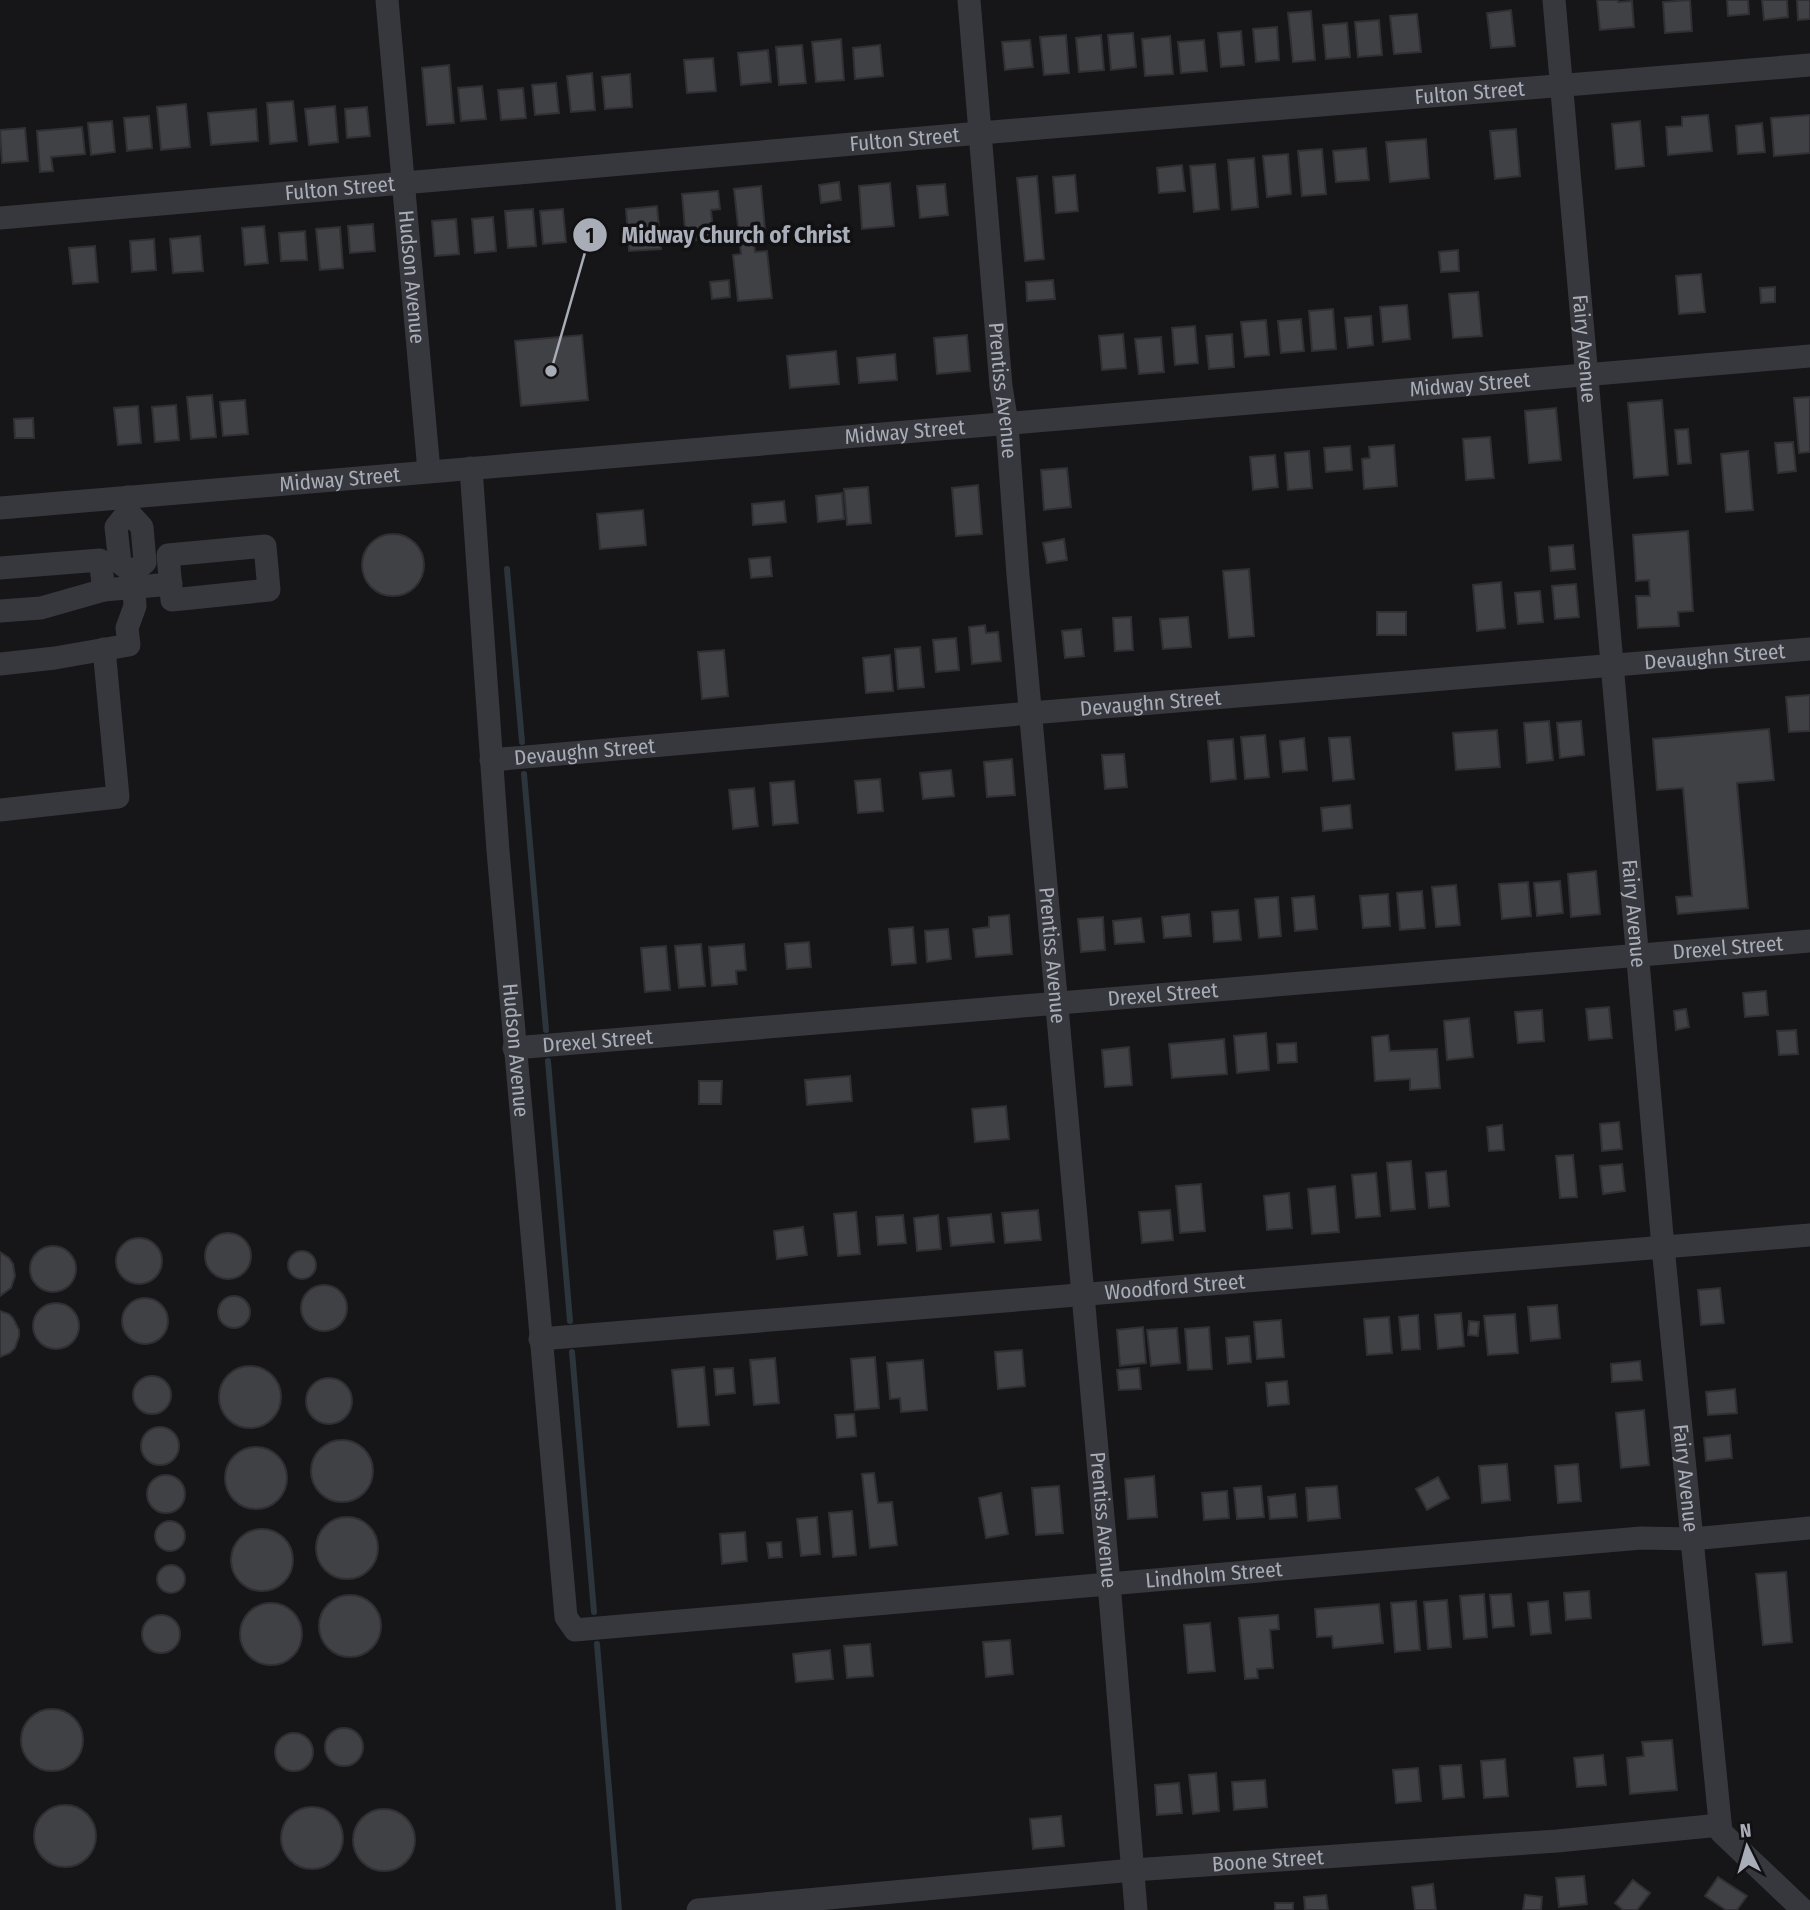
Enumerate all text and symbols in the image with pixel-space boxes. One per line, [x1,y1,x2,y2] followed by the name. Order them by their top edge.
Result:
[1414,75,1526,110] street label: Fulton Street
[849,122,961,157] street label: Fulton Street
[284,171,396,206] street label: Fulton Street
[393,209,431,345] street label: Hudson Avenue
[572,213,864,257] callout: Midway Church of Christ
[622,221,851,249] text: Midway Church of Christ
[586,223,594,249] text: 1
[1567,294,1602,404] street label: Fairy Avenue
[983,321,1022,459] street label: Prentiss Avenue
[1408,367,1531,403] street label: Midway Street
[843,414,966,450] street label: Midway Street
[278,461,401,497] street label: Midway Street
[1643,638,1786,676] street label: Devaughn Street
[1079,684,1222,722] street label: Devaughn Street
[513,733,656,771] street label: Devaughn Street
[1616,858,1652,969] street label: Fairy Avenue
[1033,886,1071,1025] street label: Prentiss Avenue
[1672,930,1784,965] street label: Drexel Street
[1107,977,1219,1012] street label: Drexel Street
[497,982,535,1118] street label: Hudson Avenue
[541,1024,654,1059] street label: Drexel Street
[1104,1268,1246,1306] street label: Woodford Street
[1667,1423,1704,1533] street label: Fairy Avenue
[1084,1451,1122,1589] street label: Prentiss Avenue
[1144,1556,1284,1594] street label: Lindholm Street
[1712,1812,1782,1882] north arrow
[1739,1819,1752,1843] text: N
[1211,1844,1325,1878] street label: Boone Street

